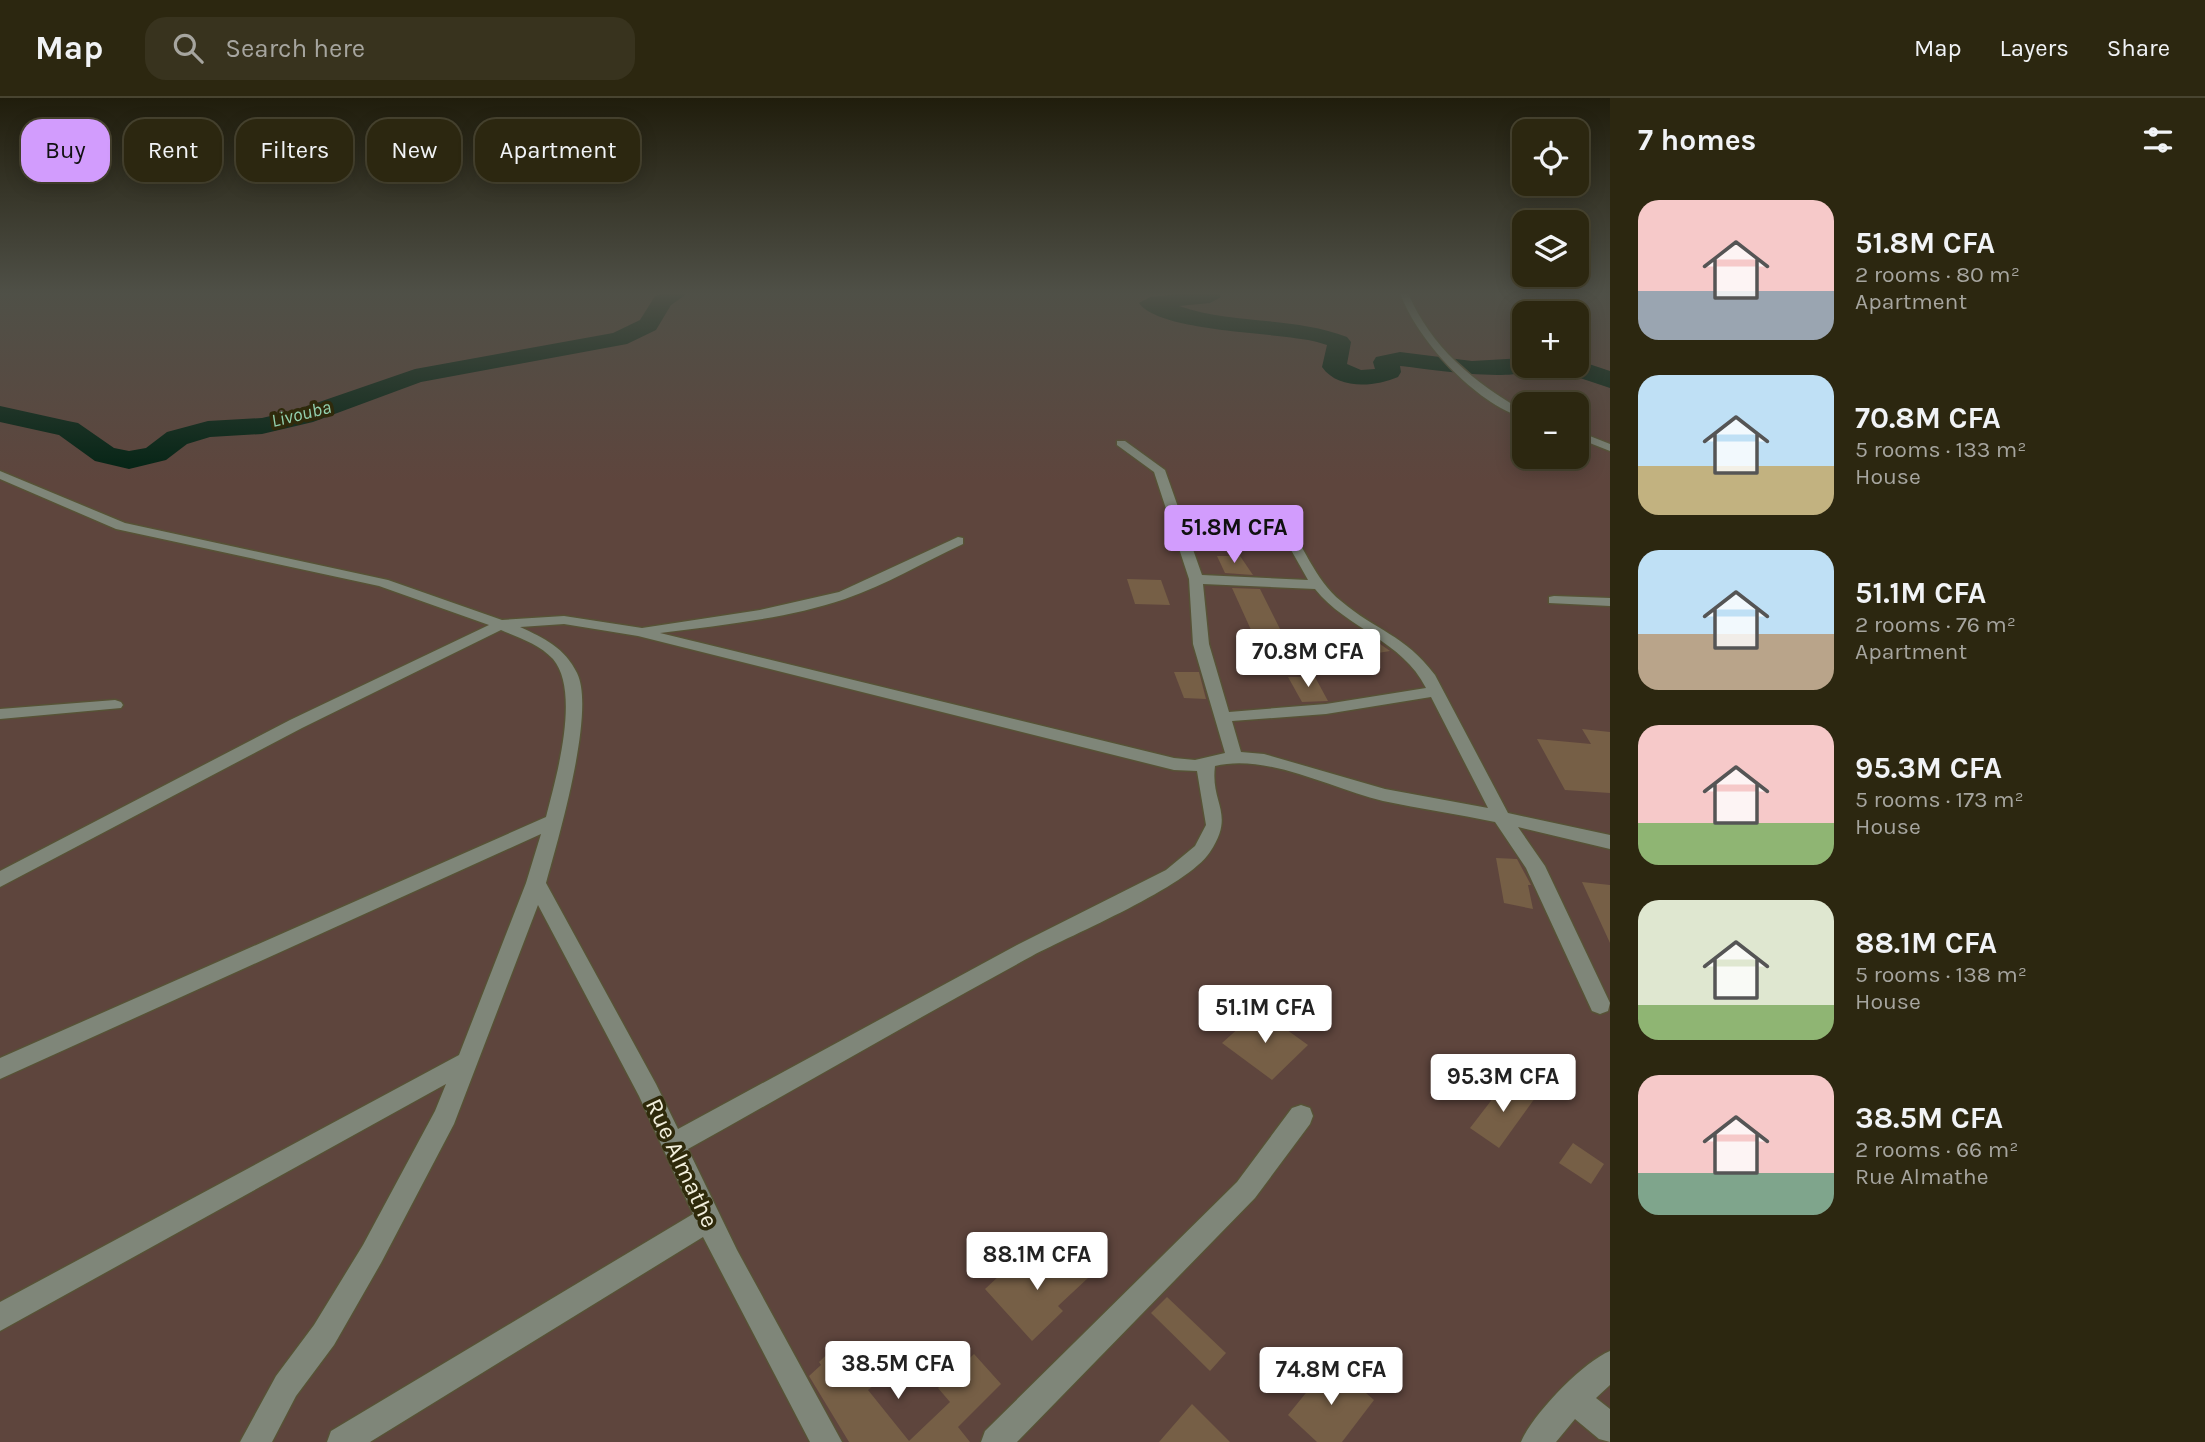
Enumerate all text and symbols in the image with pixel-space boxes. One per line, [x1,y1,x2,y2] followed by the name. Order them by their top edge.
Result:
[145,17,635,80] search box
[35,29,103,67] text: Map
[169,29,207,67] icon: search
[225,33,365,64] text: Search here
[1914,34,1962,62] text: Map
[2000,34,2069,62] text: Layers
[2107,34,2170,62] text: Share
[21,119,110,182] chip: Buy
[124,119,222,182] chip: Rent
[236,119,353,182] chip: Filters
[367,119,461,182] chip: New
[475,119,640,182] chip: Apartment
[1512,119,1589,469] map controls
[1512,119,1589,196] button: locate
[2139,121,2177,159] icon: filters
[1638,122,1756,158] text: 7 homes
[1512,210,1589,287] button: layers
[1855,225,1995,261] text: 51.8M CFA
[1694,228,1778,312] icon: home
[1855,261,2020,288] text: 2 rooms · 80 m²
[1855,288,1967,315] text: Apartment
[1512,301,1589,378] button: +
[1512,392,1589,469] button: −
[269,396,333,432] water label: Livouba
[1855,400,2001,436] text: 70.8M CFA
[1694,403,1778,487] icon: home
[1855,436,2027,463] text: 5 rooms · 133 m²
[1855,463,1921,490] text: House
[1154,505,1314,565] pin: 51.8M CFA
[1180,514,1288,541] text: 51.8M CFA
[1855,575,1986,611] text: 51.1M CFA
[1694,578,1778,662] icon: home
[1855,611,2016,638] text: 2 rooms · 76 m²
[1228,630,1388,689] pin: 70.8M CFA
[1252,638,1364,665] text: 70.8M CFA
[1855,638,1967,665] text: Apartment
[1855,750,2002,786] text: 95.3M CFA
[1694,753,1778,837] icon: home
[1855,786,2024,813] text: 5 rooms · 173 m²
[1855,813,1921,840] text: House
[1855,925,1997,961] text: 88.1M CFA
[1694,928,1778,1012] icon: home
[1855,961,2027,988] text: 5 rooms · 138 m²
[1185,986,1345,1045] pin: 51.1M CFA
[1855,988,1921,1015] text: House
[1215,994,1315,1021] text: 51.1M CFA
[1423,1054,1583,1114] pin: 95.3M CFA
[1447,1063,1559,1090] text: 95.3M CFA
[640,1094,724,1232] street label: Rue Almathe
[1855,1100,2003,1136] text: 38.5M CFA
[1694,1103,1778,1187] icon: home
[1855,1136,2018,1163] text: 2 rooms · 66 m²
[1855,1163,1988,1190] text: Rue Almathe
[957,1232,1117,1292] pin: 88.1M CFA
[983,1241,1091,1268] text: 88.1M CFA
[818,1342,978,1401] pin: 38.5M CFA
[1251,1348,1411,1407] pin: 74.8M CFA
[841,1350,955,1377] text: 38.5M CFA
[1276,1356,1386,1383] text: 74.8M CFA

